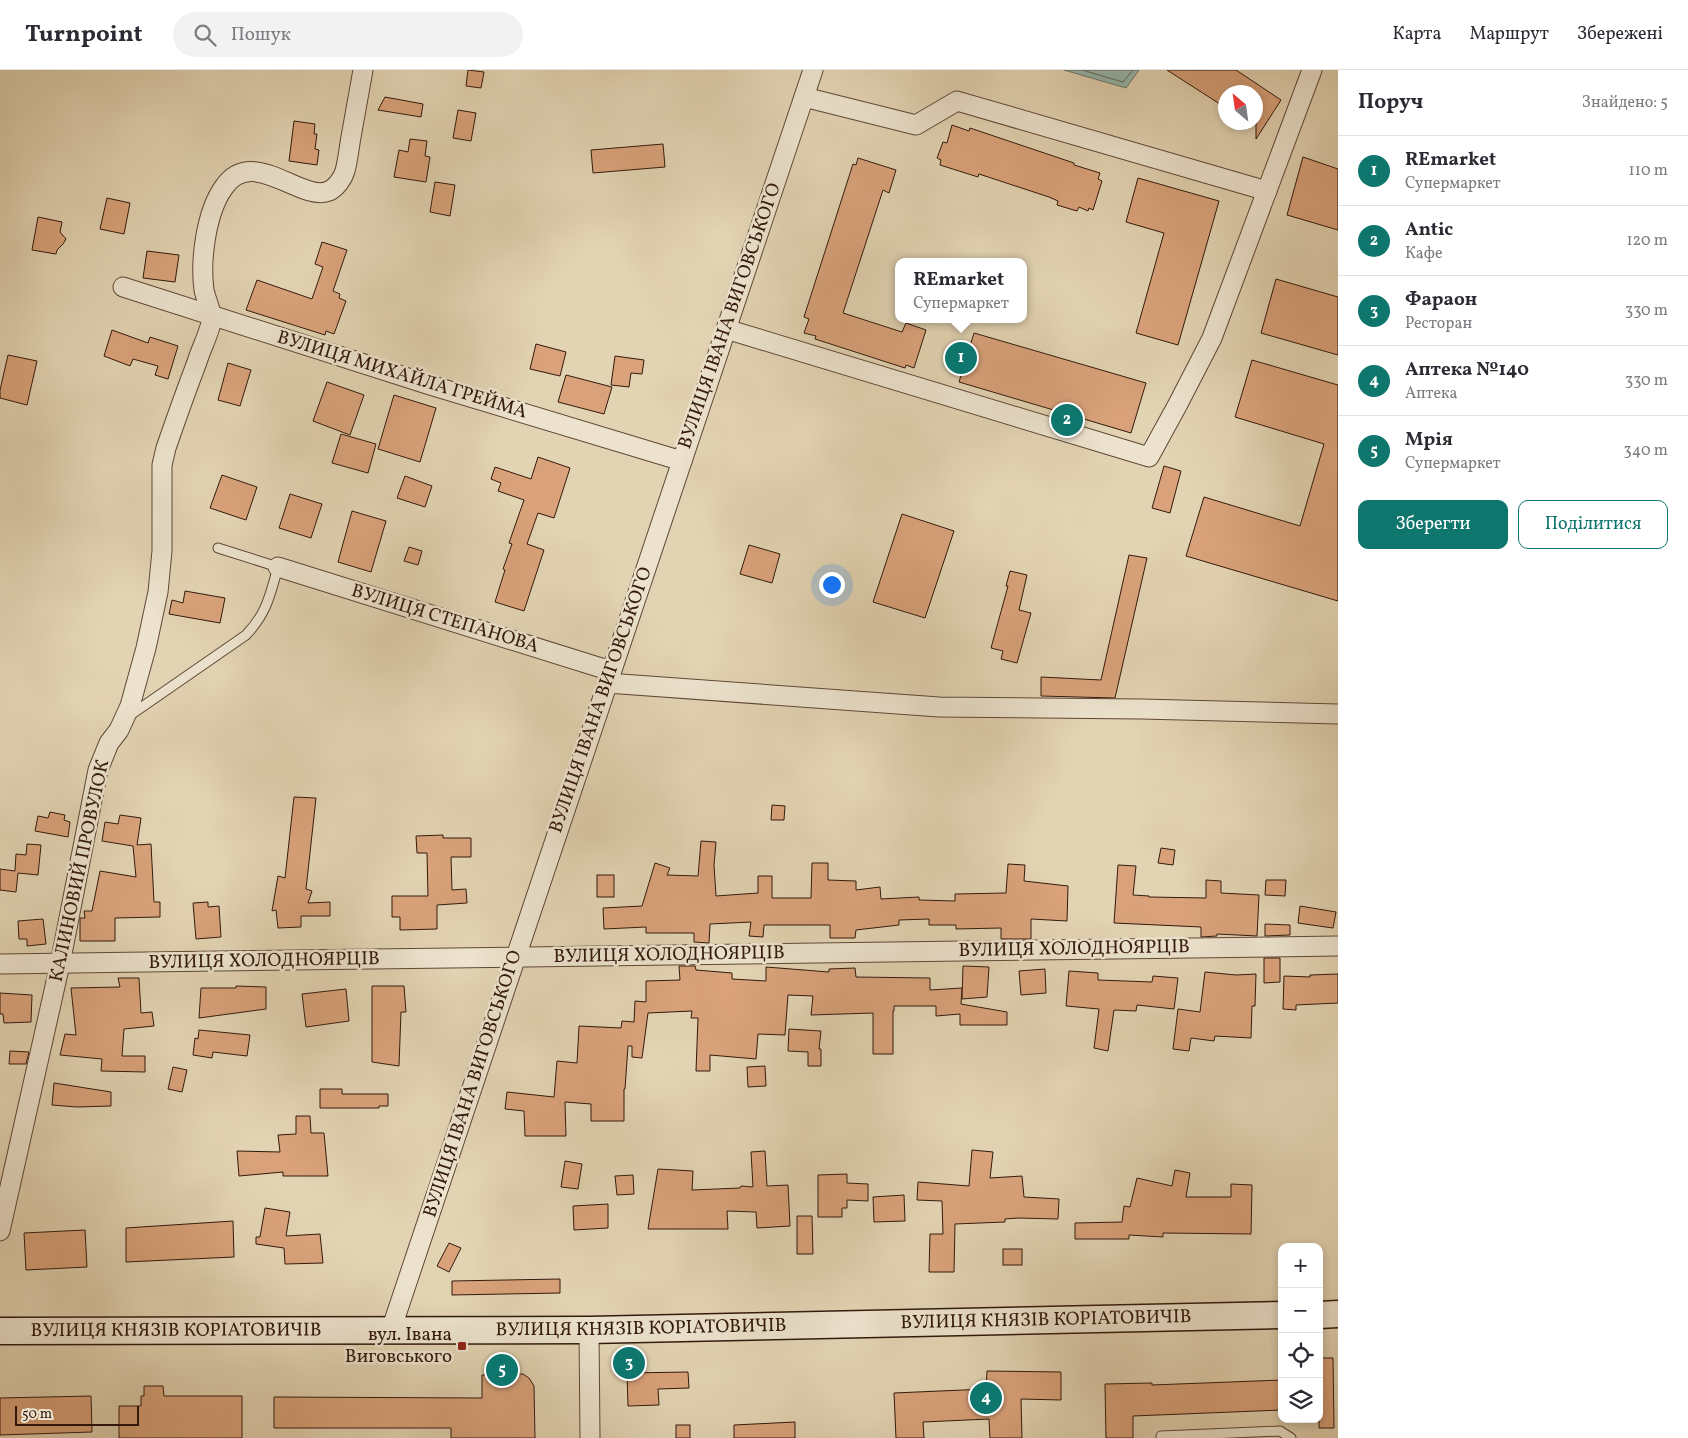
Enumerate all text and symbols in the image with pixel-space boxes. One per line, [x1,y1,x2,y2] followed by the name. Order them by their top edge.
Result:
[173,12,523,57] search box
[25,18,143,52] text: Turnpoint
[191,21,219,49] icon: search
[231,22,291,48] text: Пошук
[1393,22,1441,47] text: Карта
[1469,22,1549,47] text: Маршрут
[1577,22,1663,47] text: Збережені
[1218,85,1263,130] north arrow
[1358,88,1423,117] text: Поруч
[1582,92,1668,114] text: Знайдено: 5
[1405,147,1496,173] text: REmarket
[1371,160,1377,182] text: 1
[1629,160,1668,182] text: 110 m
[1405,173,1501,195] text: Супермаркет
[672,179,788,452] street label: ВУЛИЦЯ ІВАНА ВИГОВСЬКОГО
[1405,217,1453,243] text: Antic
[1370,230,1378,252] text: 2
[1626,230,1668,252] text: 120 m
[1405,243,1443,265] text: Кафе
[895,258,1027,323] popup
[913,267,1004,293] text: REmarket
[1405,287,1477,313] text: Фараон
[913,293,1009,315] text: Супермаркет
[1370,300,1378,322] text: 3
[1625,300,1668,322] text: 330 m
[1405,313,1472,335] text: Ресторан
[274,324,530,426] street label: ВУЛИЦЯ МИХАЙЛА ГРЕЙМА
[945,339,977,377] pin: 1
[1405,357,1529,383] text: Аптека №140
[1369,370,1379,392] text: 4
[1625,370,1668,392] text: 330 m
[1405,383,1458,405] text: Аптека
[1051,401,1083,439] pin: 2
[1405,427,1453,453] text: Мрія
[1370,440,1378,462] text: 5
[1624,440,1668,462] text: 340 m
[1405,453,1501,475] text: Супермаркет
[1358,500,1508,549] button: Зберегти
[1518,500,1668,549] button: Поділитися
[543,563,659,836] street label: ВУЛИЦЯ ІВАНА ВИГОВСЬКОГО
[819,572,845,598] your location
[348,578,542,660] street label: ВУЛИЦЯ СТЕПАНОВА
[44,757,116,985] street label: КАЛИНОВИЙ ПРОВУЛОК
[958,934,1190,964] street label: ВУЛИЦЯ ХОЛОДНОЯРЦІВ
[553,940,785,970] street label: ВУЛИЦЯ ХОЛОДНОЯРЦІВ
[148,946,380,976] street label: ВУЛИЦЯ ХОЛОДНОЯРЦІВ
[417,947,529,1221] street label: ВУЛИЦЯ ІВАНА ВИГОВСЬКОГО
[1278,1243,1323,1423] map controls
[1278,1243,1323,1288] button: +
[1278,1288,1323,1333] button: −
[900,1304,1192,1336] street label: ВУЛИЦЯ КНЯЗІВ КОРІАТОВИЧІВ
[495,1313,787,1343] street label: ВУЛИЦЯ КНЯЗІВ КОРІАТОВИЧІВ
[30,1317,322,1344] street label: ВУЛИЦЯ КНЯЗІВ КОРІАТОВИЧІВ
[345,1322,452,1370] place label: вул. Івана Виговського
[1278,1333,1323,1378] button: locate
[456,1340,468,1352] marker: вул. Івана Виговського
[613,1344,645,1382] pin: 3
[486,1351,518,1389] pin: 5
[1278,1378,1323,1423] button: layers
[970,1379,1002,1417] pin: 4
[15,1403,139,1426] scale bar
[22,1405,52,1424] text: 50 m

